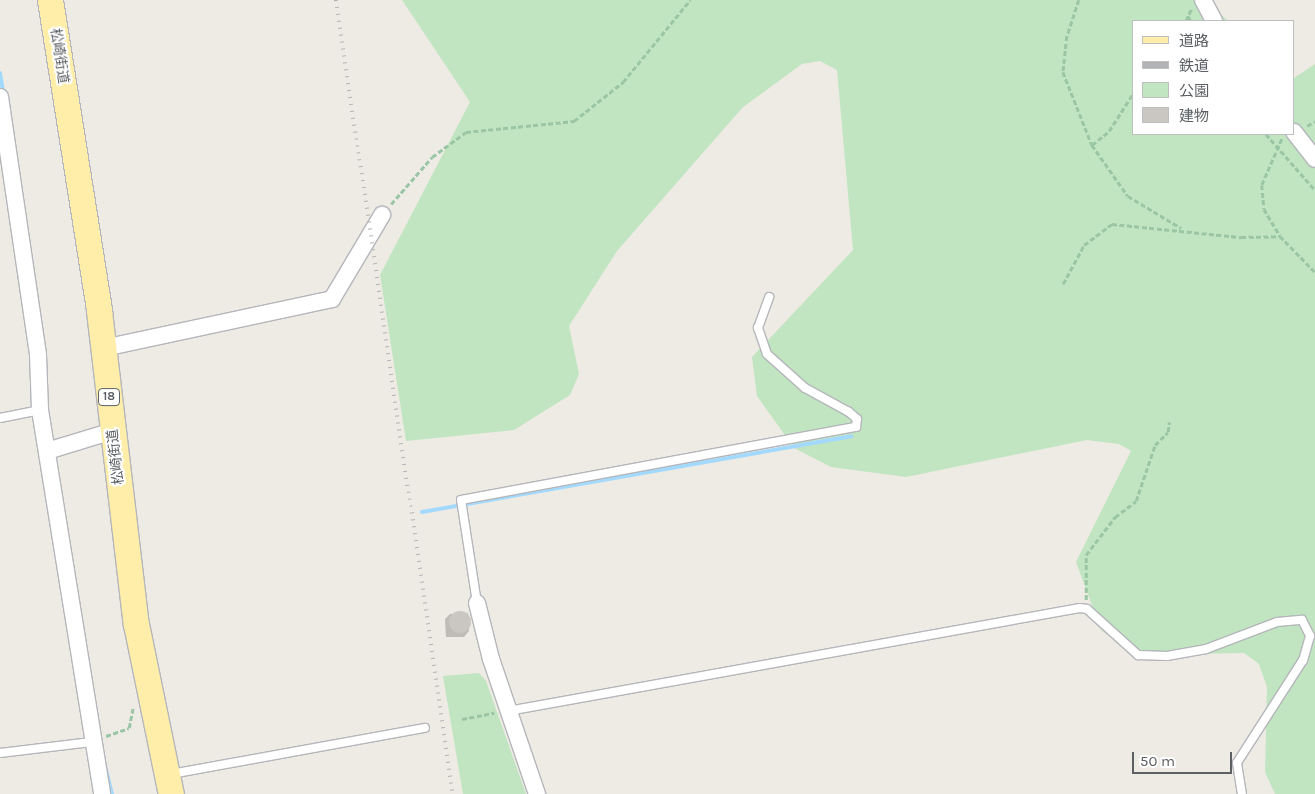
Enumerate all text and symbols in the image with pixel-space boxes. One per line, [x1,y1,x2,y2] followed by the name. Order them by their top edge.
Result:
[1132,20,1295,135] legend
[46,27,72,85] street label: 松崎街道
[1179,32,1209,50] text: 道路
[1179,57,1209,75] text: 鉄道
[1179,82,1209,100] text: 公園
[1179,107,1209,125] text: 建物
[98,388,120,407] road number: 18
[104,428,128,486] street label: 松崎街道
[1135,742,1235,774] scale bar
[1140,752,1175,770] text: 50 m

